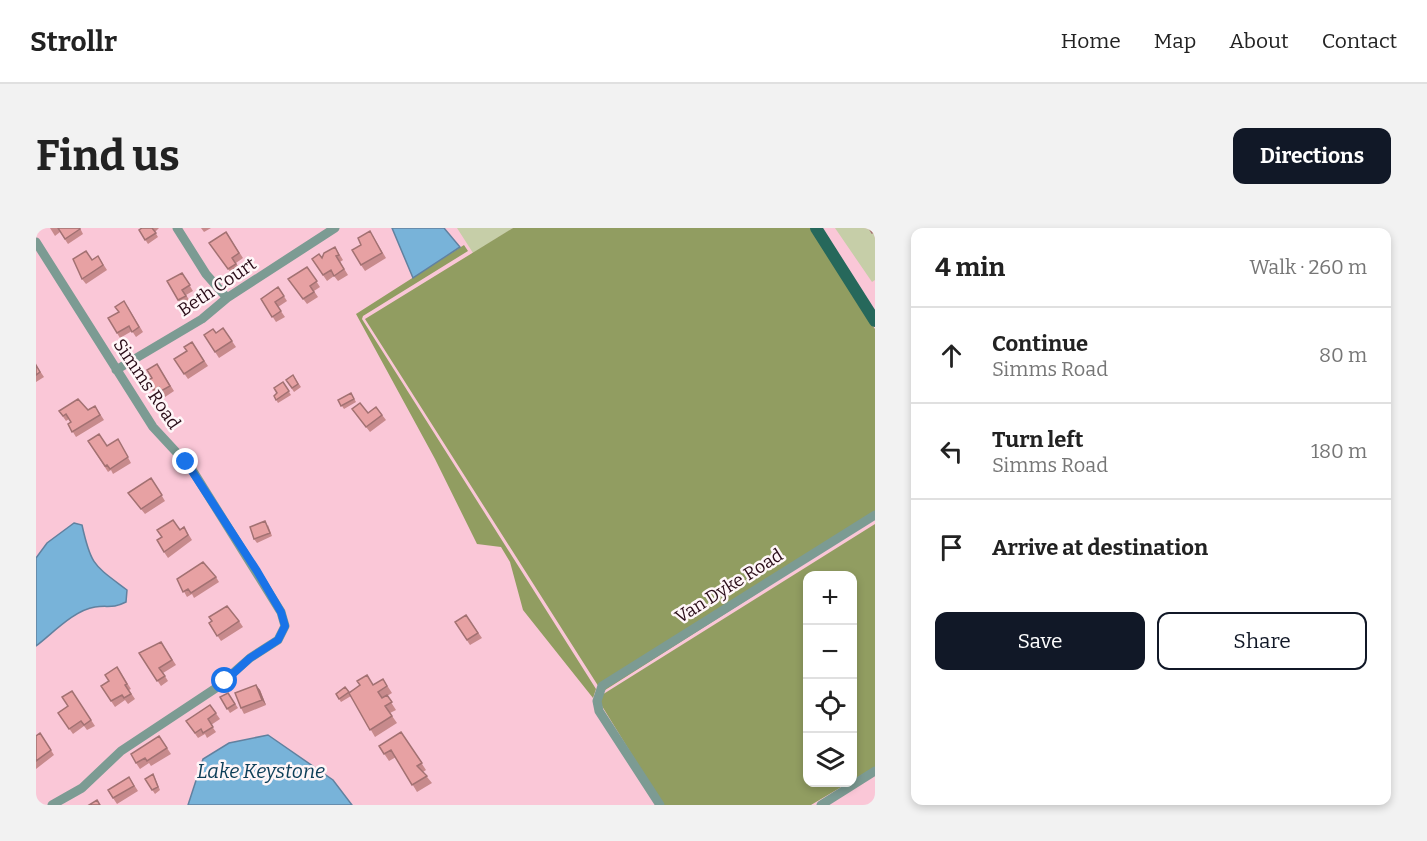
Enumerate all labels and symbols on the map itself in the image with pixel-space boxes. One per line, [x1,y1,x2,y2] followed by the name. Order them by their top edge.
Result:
[174,253,261,321] street label: Beth Court
[109,335,186,434] street label: Simms Road
[172,448,198,474] route end
[671,544,787,628] street label: Van Dyke Road
[211,667,237,693] route start
[197,759,325,783] water label: Lake Keystone

